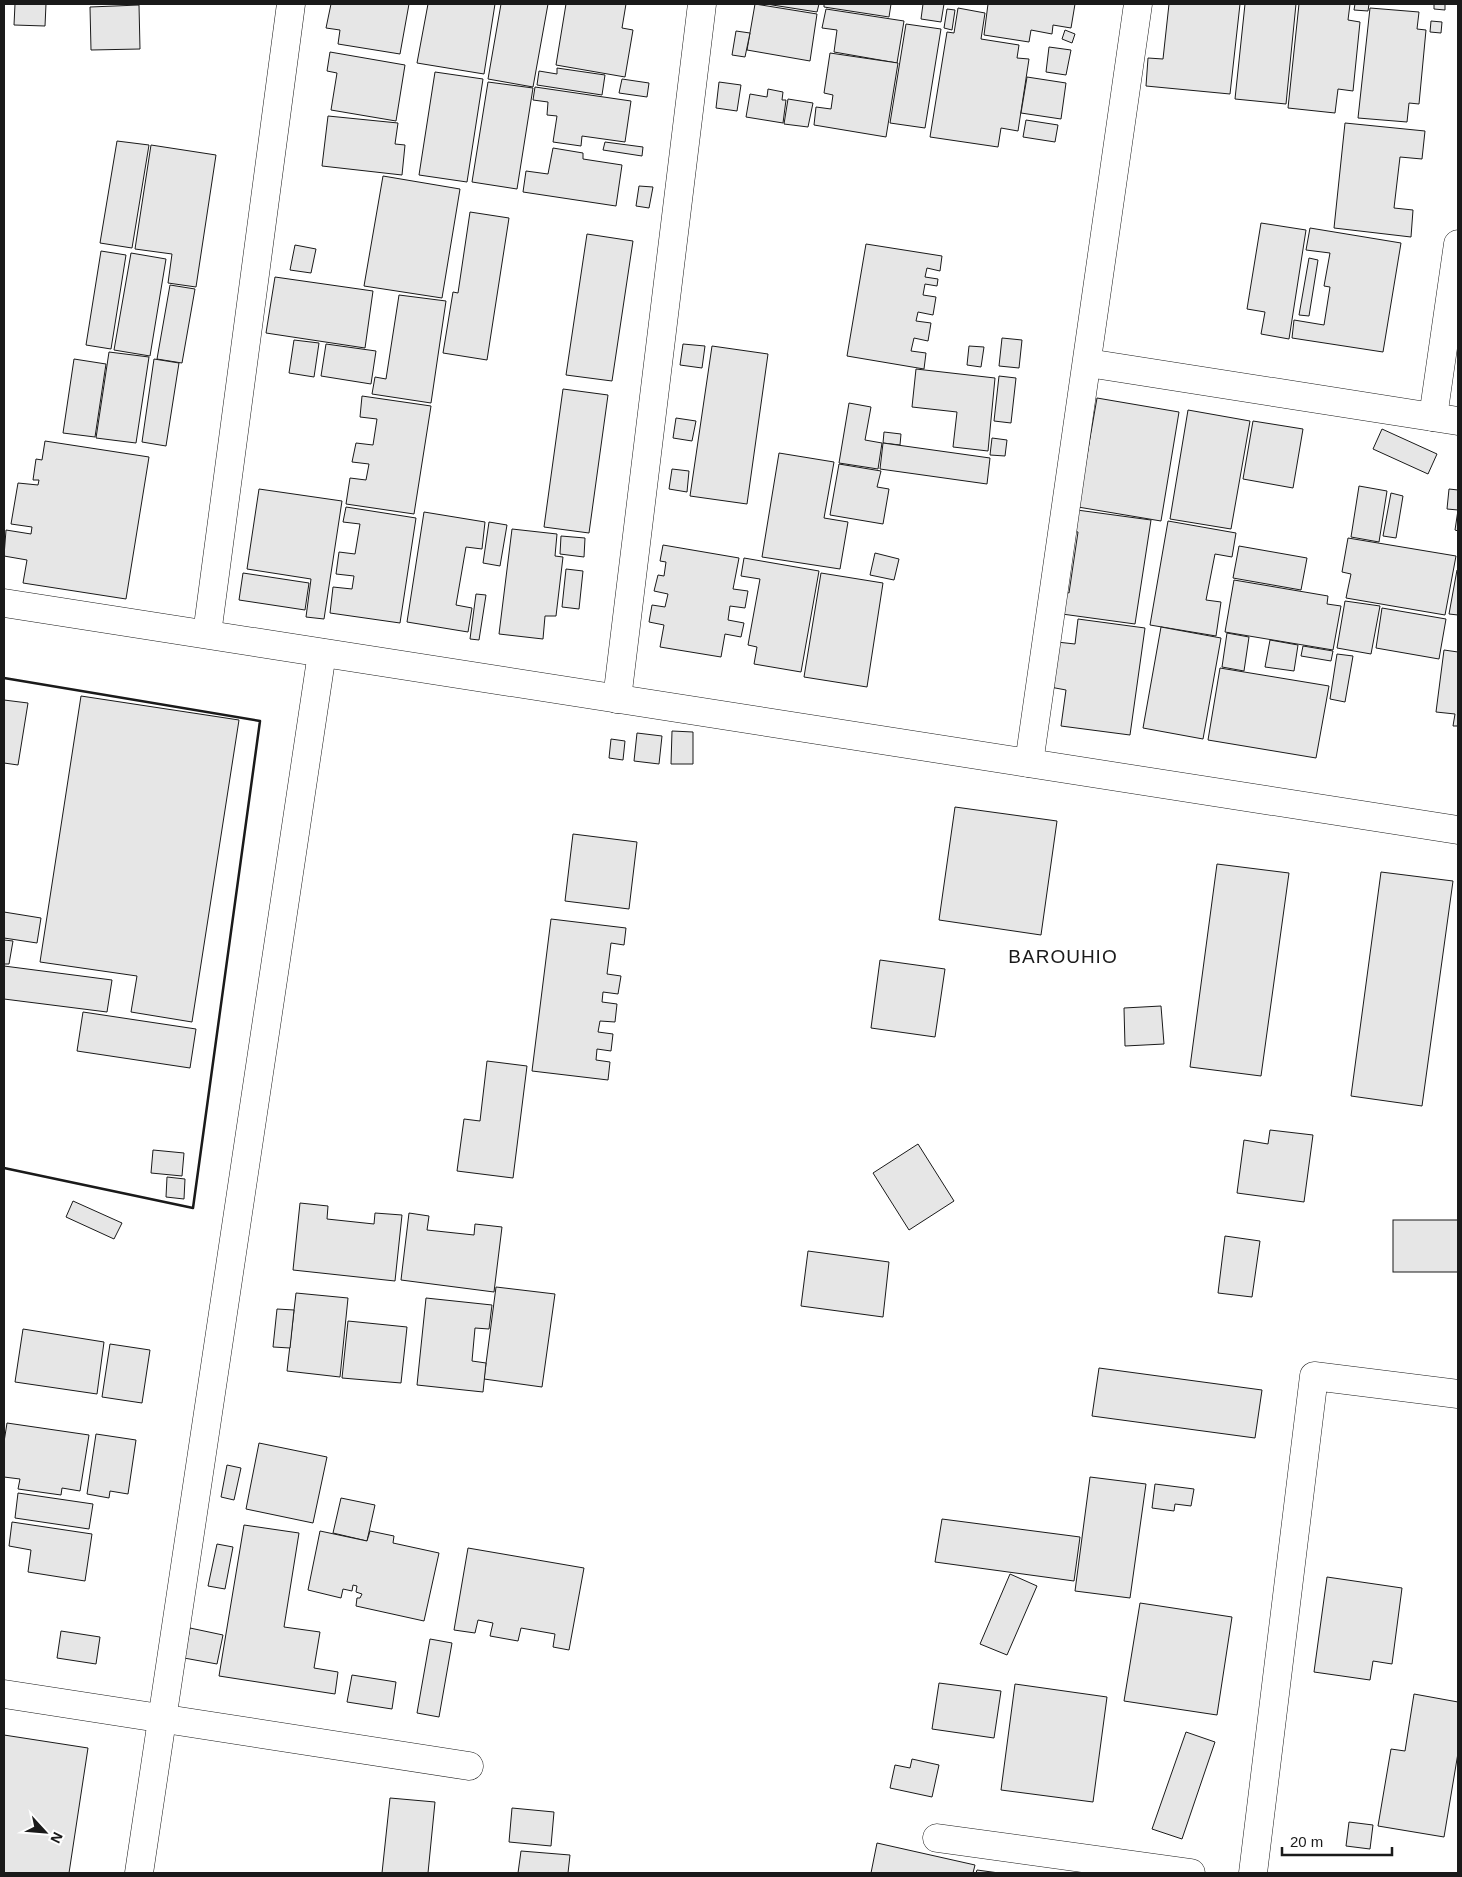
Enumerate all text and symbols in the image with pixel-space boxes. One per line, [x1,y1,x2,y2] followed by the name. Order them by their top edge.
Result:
[1008,946,1118,967] district label: BAROUHIO
[20,1807,70,1857] north arrow
[1282,1824,1392,1856] scale bar
[47,1830,66,1846] text: N
[1290,1833,1323,1850] text: 20 m

